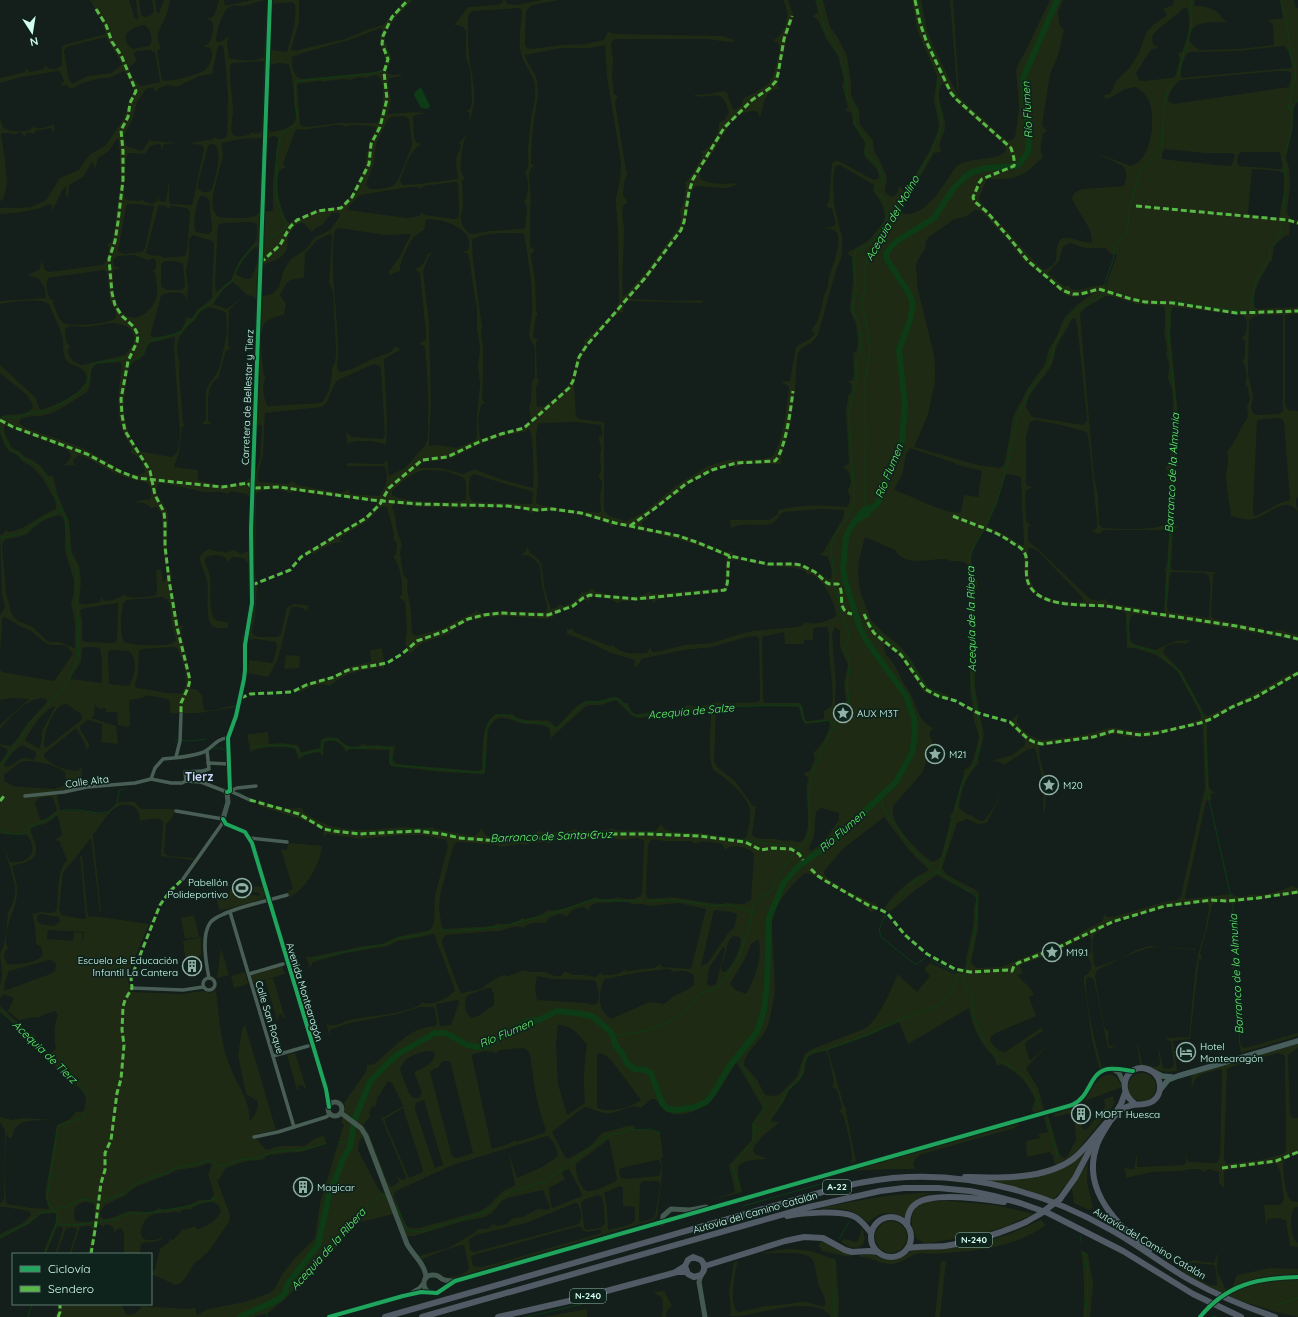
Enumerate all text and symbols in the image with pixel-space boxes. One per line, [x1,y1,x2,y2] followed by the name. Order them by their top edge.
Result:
[12,12,52,52] north arrow
[29,34,39,49] text: N
[1018,81,1035,139] water label: Río Flumen
[862,172,923,263] water label: Acequia del Molino
[239,329,256,465] street label: Carretera de Bellestar y Tierz
[1162,411,1182,533] water label: Barranco de la Almunia
[872,441,906,500] water label: Río Flumen
[963,565,979,672] water label: Acequia de la Ribera
[647,700,736,722] water label: Acequia de Salze
[832,702,854,724] place icon: AUX M3T
[857,707,899,720] place label: AUX M3T
[924,743,946,765] place icon: M21
[949,748,967,761] place label: M21
[185,769,213,784] district label: Tierz
[65,772,110,791] street label: Calle Alta
[1038,774,1060,796] place icon: M20
[1063,779,1083,792] place label: M20
[816,807,869,855] water label: Río Flumen
[490,827,614,845] water label: Barranco de Santa Cruz
[167,876,228,901] place label: Pabellón Polideportivo
[231,877,253,899] sports icon: Pabellón Polideportivo
[1226,912,1246,1034] water label: Barranco de la Almunia
[283,941,326,1043] street label: Avenida Montearagón
[1041,941,1063,963] place icon: M19.1
[1066,946,1088,959] place label: M19.1
[78,954,178,979] place label: Escuela de Educación Infantil La Cantera
[181,955,203,977] building icon: Escuela de Educación Infantil La Cantera
[252,979,287,1056] street label: Calle San Roque
[477,1015,536,1051] water label: Río Flumen
[10,1018,82,1088] water label: Acequia de Tierz
[1200,1040,1263,1065] place label: Hotel Montearagón
[1175,1041,1197,1063] hotel icon: Hotel Montearagón
[1070,1103,1092,1125] building icon: MOPT Huesca
[1095,1108,1160,1121] place label: MOPT Huesca
[292,1176,314,1198] building icon: Magicar
[823,1180,851,1194] road number: A-22
[317,1181,355,1194] place label: Magicar
[691,1188,819,1236] street label: Autovía del Camino Catalán
[288,1204,369,1293] water label: Acequia de la Ribera
[1091,1205,1208,1282] street label: Autovía del Camino Catalán
[956,1233,992,1247] road number: N-240
[12,1253,152,1305] legend
[48,1261,91,1276] text: Ciclovía
[48,1281,94,1296] text: Sendero
[570,1289,606,1303] road number: N-240

